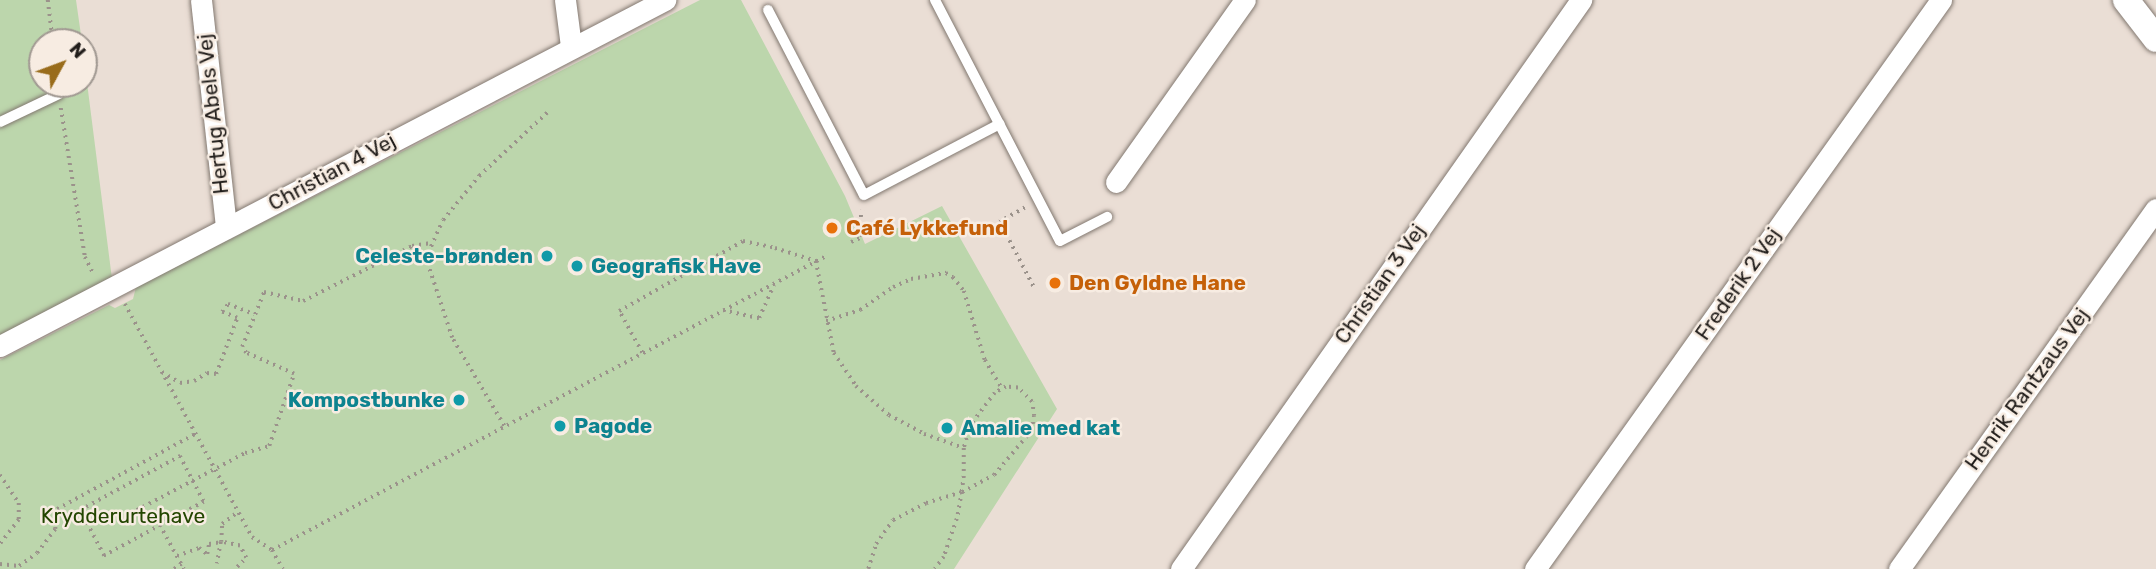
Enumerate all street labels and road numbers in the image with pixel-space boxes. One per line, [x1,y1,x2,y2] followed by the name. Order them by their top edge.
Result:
[192,32,234,196] street label: Hertug Abels Vej
[264,128,400,216] street label: Christian 4 Vej
[1329,219,1431,349] street label: Christian 3 Vej
[1690,223,1786,345] street label: Frederik 2 Vej
[1959,303,2095,475] street label: Henrik Rantzaus Vej

